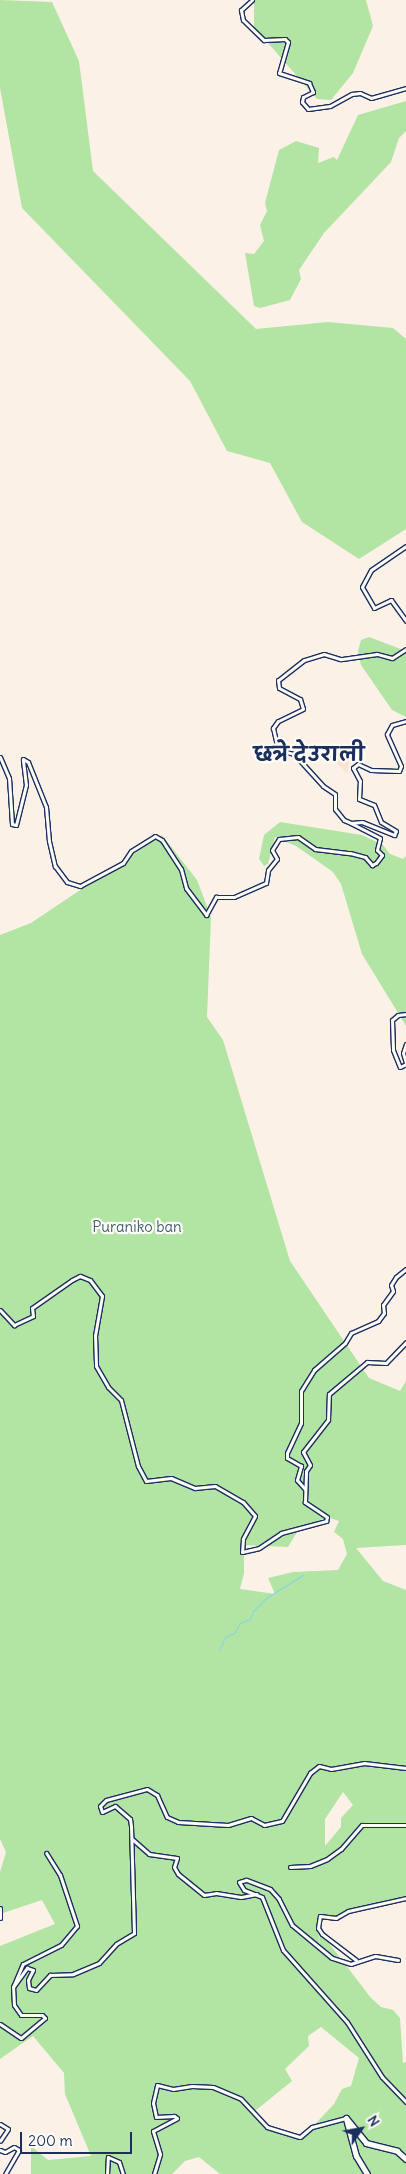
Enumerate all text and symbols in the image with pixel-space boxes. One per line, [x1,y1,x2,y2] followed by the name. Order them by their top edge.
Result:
[254,741,364,765] district label: छत्रे देउराली
[92,1218,182,1236] park label: Puraniko ban
[336,2104,386,2154] north arrow
[363,2112,384,2130] text: N
[22,2122,135,2154] scale bar
[28,2131,73,2150] text: 200 m

